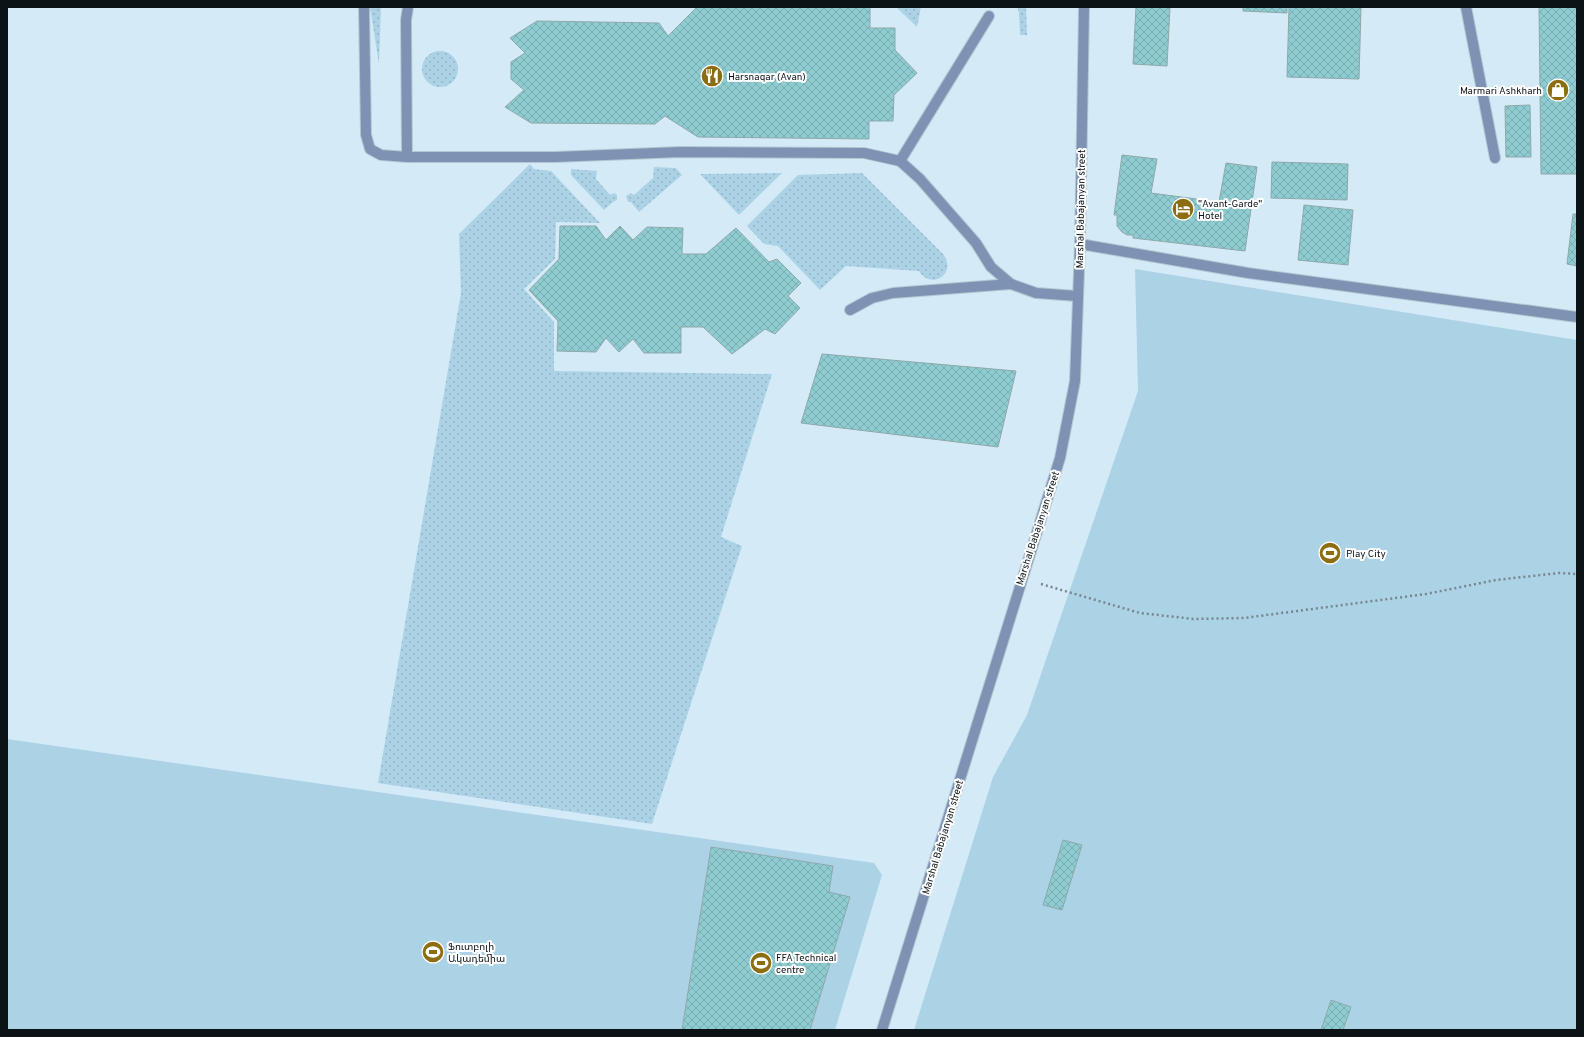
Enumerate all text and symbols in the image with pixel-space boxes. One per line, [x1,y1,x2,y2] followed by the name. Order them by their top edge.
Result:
[699,63,725,89] restaurant icon: Harsnaqar (Avan)
[728,71,806,84] place label: Harsnaqar (Avan)
[1545,77,1571,103] shop icon: Marmari Ashkharh
[1460,85,1542,98] place label: Marmari Ashkharh
[1074,149,1089,269] street label: Marshal Babajanyan street
[1170,196,1196,222] hotel icon: "Avant-Garde" Hotel
[1198,198,1262,223] place label: "Avant-Garde" Hotel
[1014,470,1063,587] street label: Marshal Babajanyan street
[1317,540,1343,566] sports icon: Play City
[1346,548,1386,561] place label: Play City
[920,778,967,896] street label: Marshal Babajanyan street
[420,939,446,965] sports icon: Ֆուտբոլի Ակադեմիա
[448,941,505,966] place label: Ֆուտբոլի Ակադեմիա
[748,950,774,976] sports icon: FFA Technical centre
[776,952,836,977] place label: FFA Technical centre

